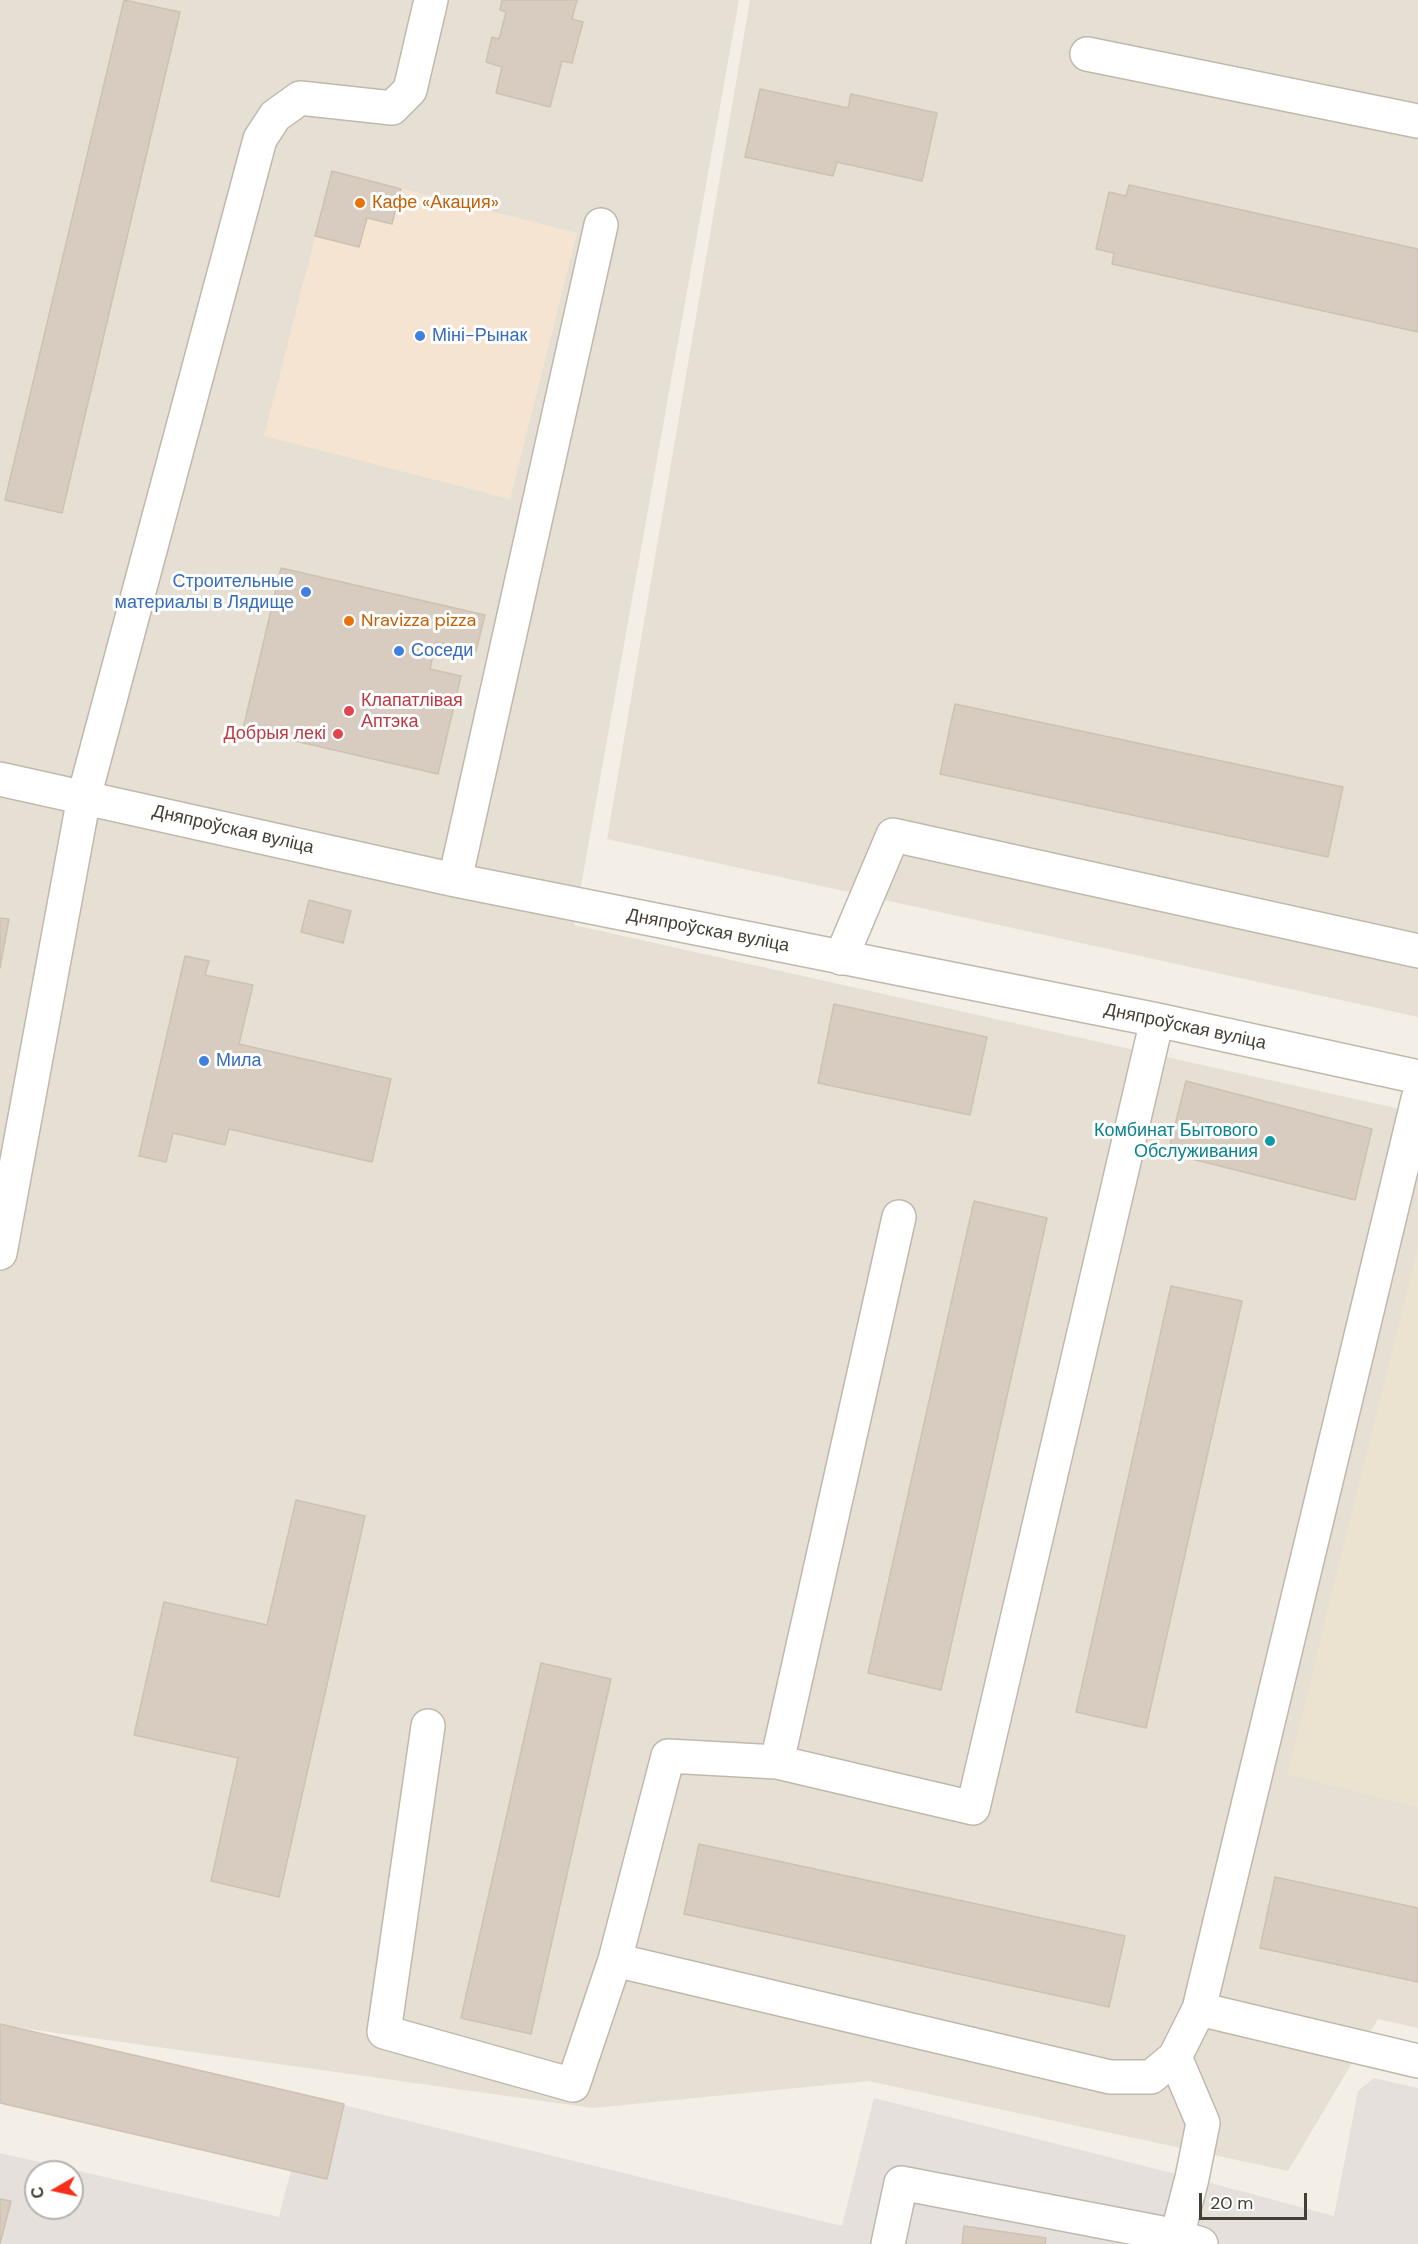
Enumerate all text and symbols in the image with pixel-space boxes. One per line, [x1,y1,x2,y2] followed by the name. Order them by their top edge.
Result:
[372,192,499,214] place label: Кафе «Акация»
[353,196,367,210] marker: Кафе «Акация»
[432,325,527,347] place label: Міні-Рынак
[413,329,427,343] marker: Міні-Рынак
[115,571,294,614] place label: Строительные материалы в Лядище
[299,585,313,599] marker: Строительные материалы в Лядище
[361,610,476,632] place label: Nravizza pizza
[342,614,356,628] marker: Nravizza pizza
[411,640,473,662] place label: Соседи
[392,644,406,658] marker: Соседи
[361,690,463,732] place label: Клапатлівая Аптэка
[342,704,356,718] marker: Клапатлівая Аптэка
[223,723,326,745] place label: Добрыя лекі
[331,727,345,741] marker: Добрыя лекі
[150,801,316,859] street label: Дняпроўская вуліца
[625,905,791,957] street label: Дняпроўская вуліца
[1102,999,1268,1055] street label: Дняпроўская вуліца
[216,1050,262,1072] place label: Мила
[197,1054,211,1068] marker: Мила
[1094,1120,1258,1162] place label: Комбинат Бытового Обслуживания
[1263,1134,1277,1148] marker: Комбинат Бытового Обслуживания
[24,2160,84,2220] north arrow
[1202,2181,1310,2219] scale bar
[26,2185,49,2200] text: С
[1210,2191,1253,2215] text: 20 m

